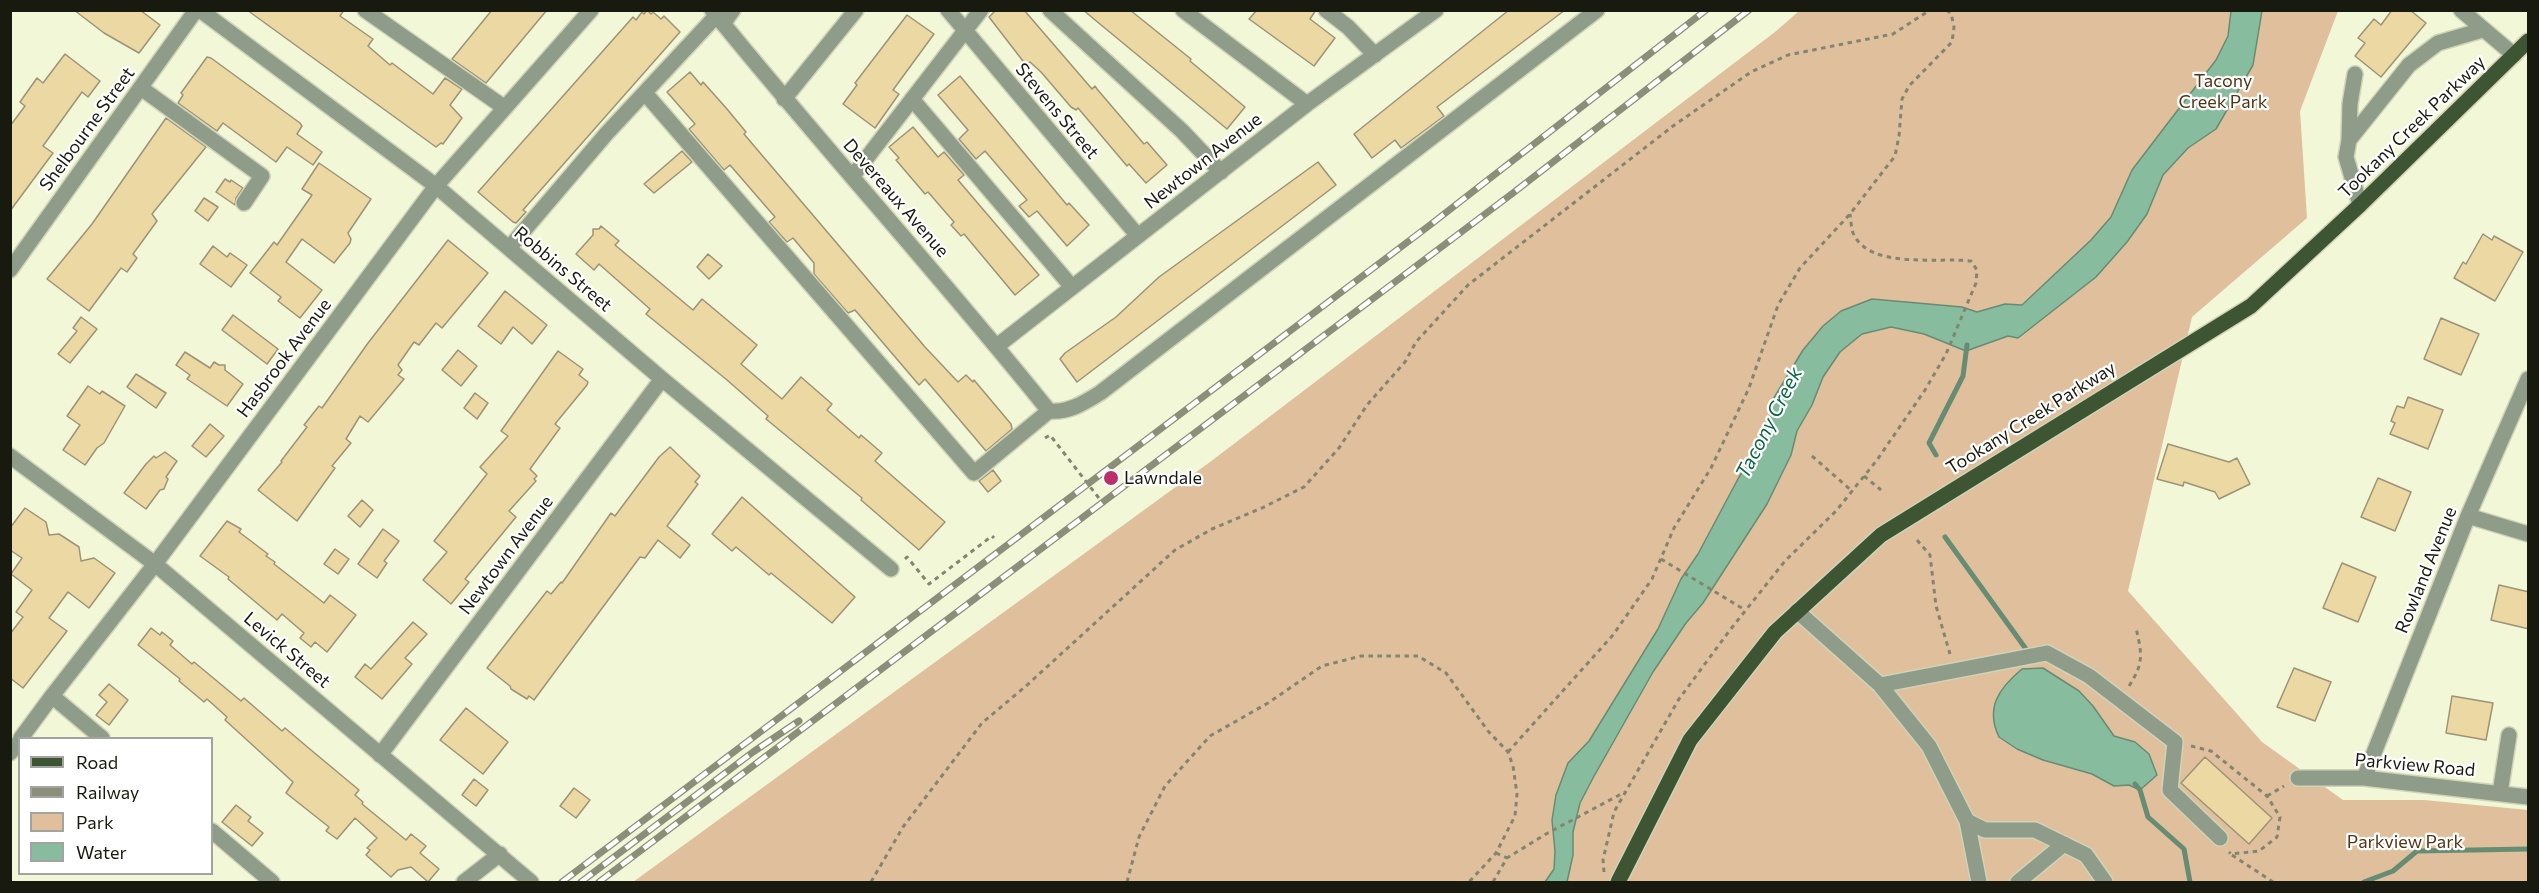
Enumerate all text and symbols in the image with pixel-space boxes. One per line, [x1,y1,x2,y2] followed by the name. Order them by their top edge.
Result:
[2334,51,2490,203] street label: Tookany Creek Parkway
[1011,59,1103,163] street label: Stevens Street
[35,63,139,195] street label: Shelbourne Street
[2178,70,2268,112] park label: Tacony Creek Park
[1140,108,1266,214] street label: Newtown Avenue
[839,134,953,262] street label: Devereaux Avenue
[510,222,616,316] street label: Robbins Street
[232,294,336,422] street label: Hasbrook Avenue
[1942,357,2120,479] street label: Tookany Creek Parkway
[1731,363,1807,483] water label: Tacony Creek
[1124,467,1202,489] place label: Lawndale
[1102,469,1120,487] marker: Lawndale
[454,491,558,619] street label: Newtown Avenue
[2391,504,2461,636] street label: Rowland Avenue
[239,608,335,692] street label: Levick Street
[18,737,213,875] legend
[2354,749,2476,781] street label: Parkview Road
[76,751,118,773] text: Road
[76,781,139,803] text: Railway
[76,811,114,833] text: Park
[2347,831,2463,853] park label: Parkview Park
[76,841,127,863] text: Water

